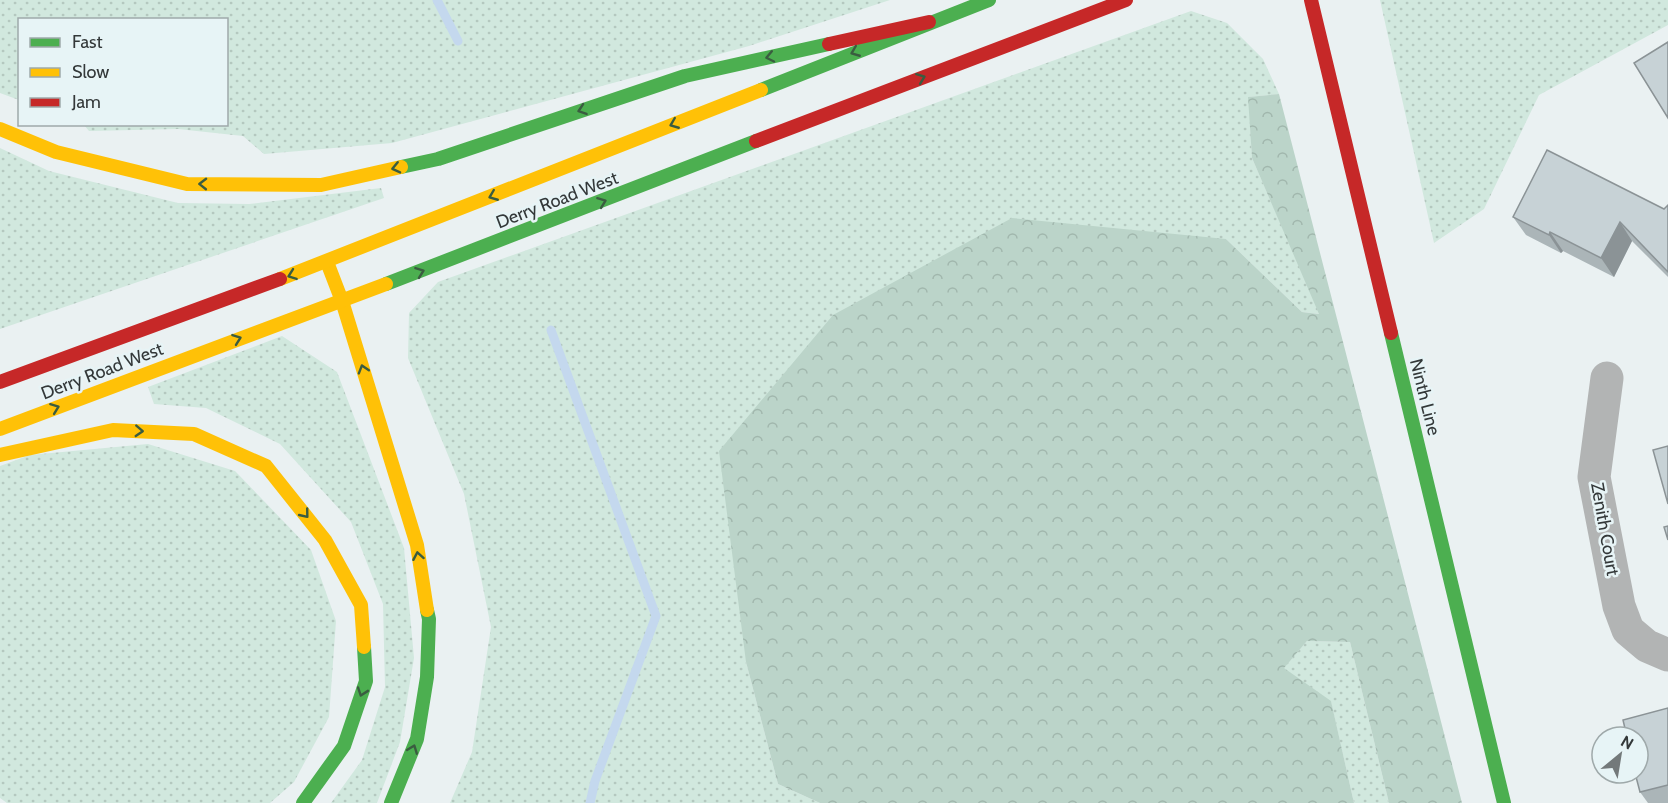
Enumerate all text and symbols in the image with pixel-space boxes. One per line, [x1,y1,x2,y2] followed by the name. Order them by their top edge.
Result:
[18,18,228,126] legend
[72,31,103,53] text: Fast
[851,45,862,57] one-way arrow
[765,50,775,63] one-way arrow
[72,61,109,83] text: Slow
[915,72,926,85] one-way arrow
[71,91,101,113] text: Jam
[577,103,588,116] one-way arrow
[670,117,681,129] one-way arrow
[391,161,401,174] one-way arrow
[493,167,621,233] street label: Derry Road West
[199,178,208,190] one-way arrow
[488,189,499,201] one-way arrow
[596,197,607,209] one-way arrow
[414,267,425,280] one-way arrow
[287,268,298,281] one-way arrow
[231,334,242,347] one-way arrow
[38,338,166,404] street label: Derry Road West
[1405,356,1445,438] street label: Ninth Line
[358,364,370,375] one-way arrow
[48,403,59,415] one-way arrow
[135,425,144,438] one-way arrow
[1586,481,1624,577] street label: Zenith Court
[297,507,308,518] one-way arrow
[413,552,425,561] one-way arrow
[357,686,369,697] one-way arrow
[1590,725,1650,785] north arrow
[1618,731,1637,753] text: N
[406,744,418,755] one-way arrow

